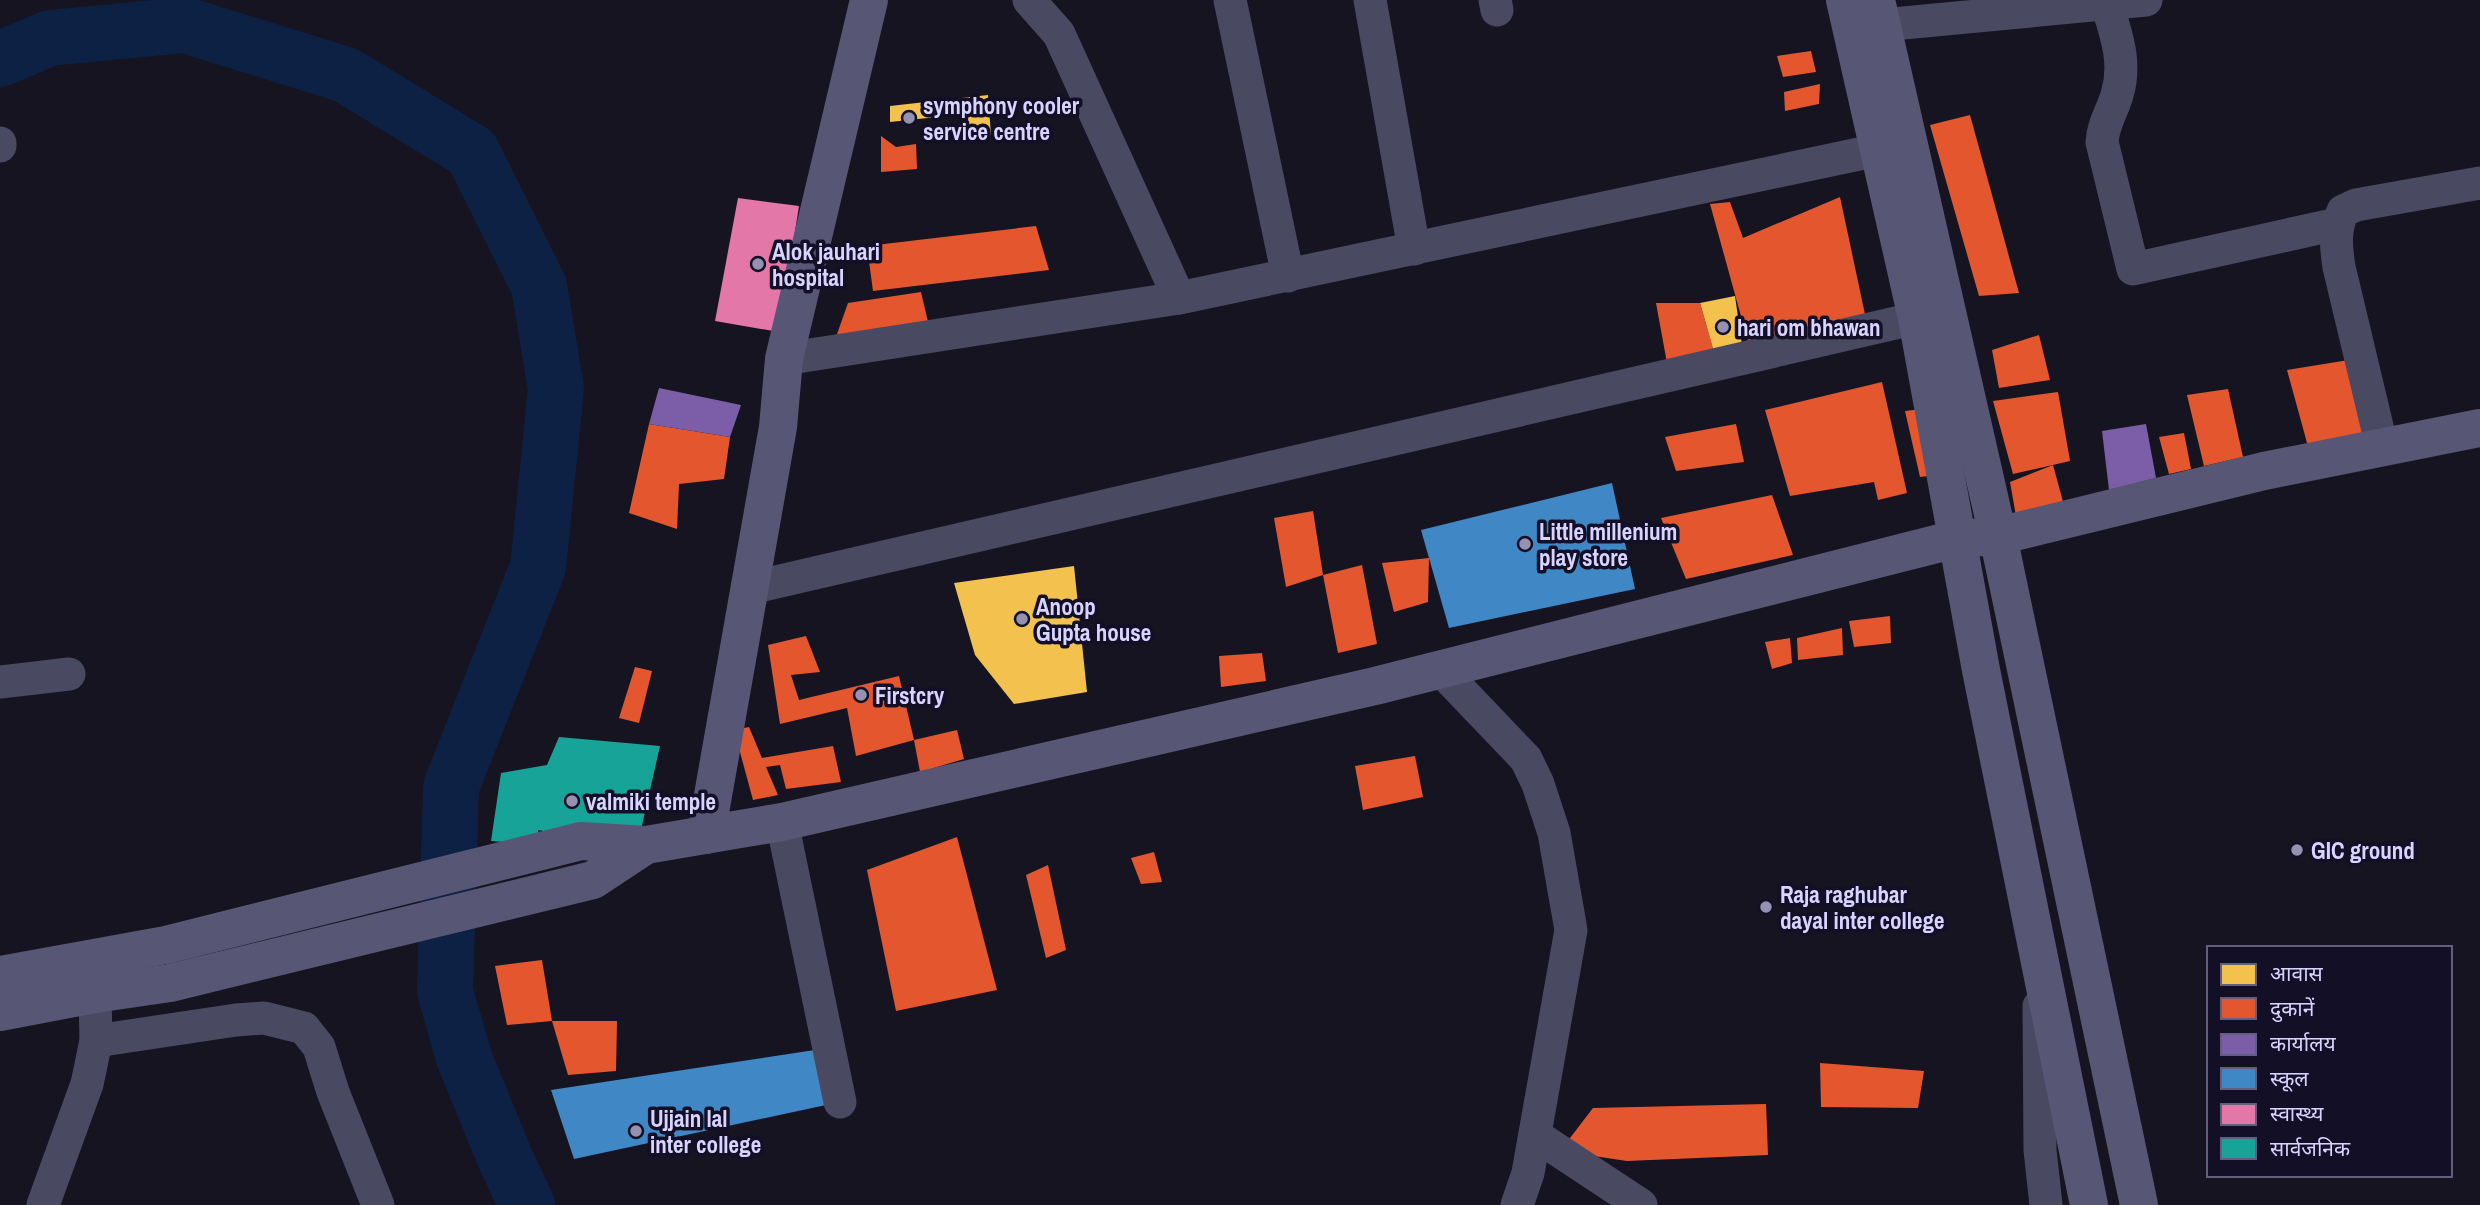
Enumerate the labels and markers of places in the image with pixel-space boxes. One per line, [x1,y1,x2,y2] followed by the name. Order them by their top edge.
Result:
[923,90,1080,147] place label: symphony cooler service centre
[901,110,917,126] marker: symphony cooler service centre
[772,236,880,293] place label: Alok jauhari hospital
[750,256,766,272] marker: Alok jauhari hospital
[1737,312,1881,343] place label: hari om bhawan
[1715,319,1731,335] marker: hari om bhawan
[1539,516,1677,573] place label: Little millenium play store
[1517,536,1533,552] marker: Little millenium play store
[1036,591,1151,648] place label: Anoop Gupta house
[1014,611,1030,627] marker: Anoop Gupta house
[875,680,945,711] place label: Firstcry
[853,687,869,703] marker: Firstcry
[586,786,716,817] place label: valmiki temple
[564,793,580,809] marker: valmiki temple
[2311,835,2415,866] place label: GIC ground
[2289,842,2305,858] marker: GIC ground
[1780,879,1945,936] place label: Raja raghubar dayal inter college
[1758,899,1774,915] marker: Raja raghubar dayal inter college
[650,1103,761,1160] place label: Ujjain lal inter college
[628,1123,644,1139] marker: Ujjain lal inter college

